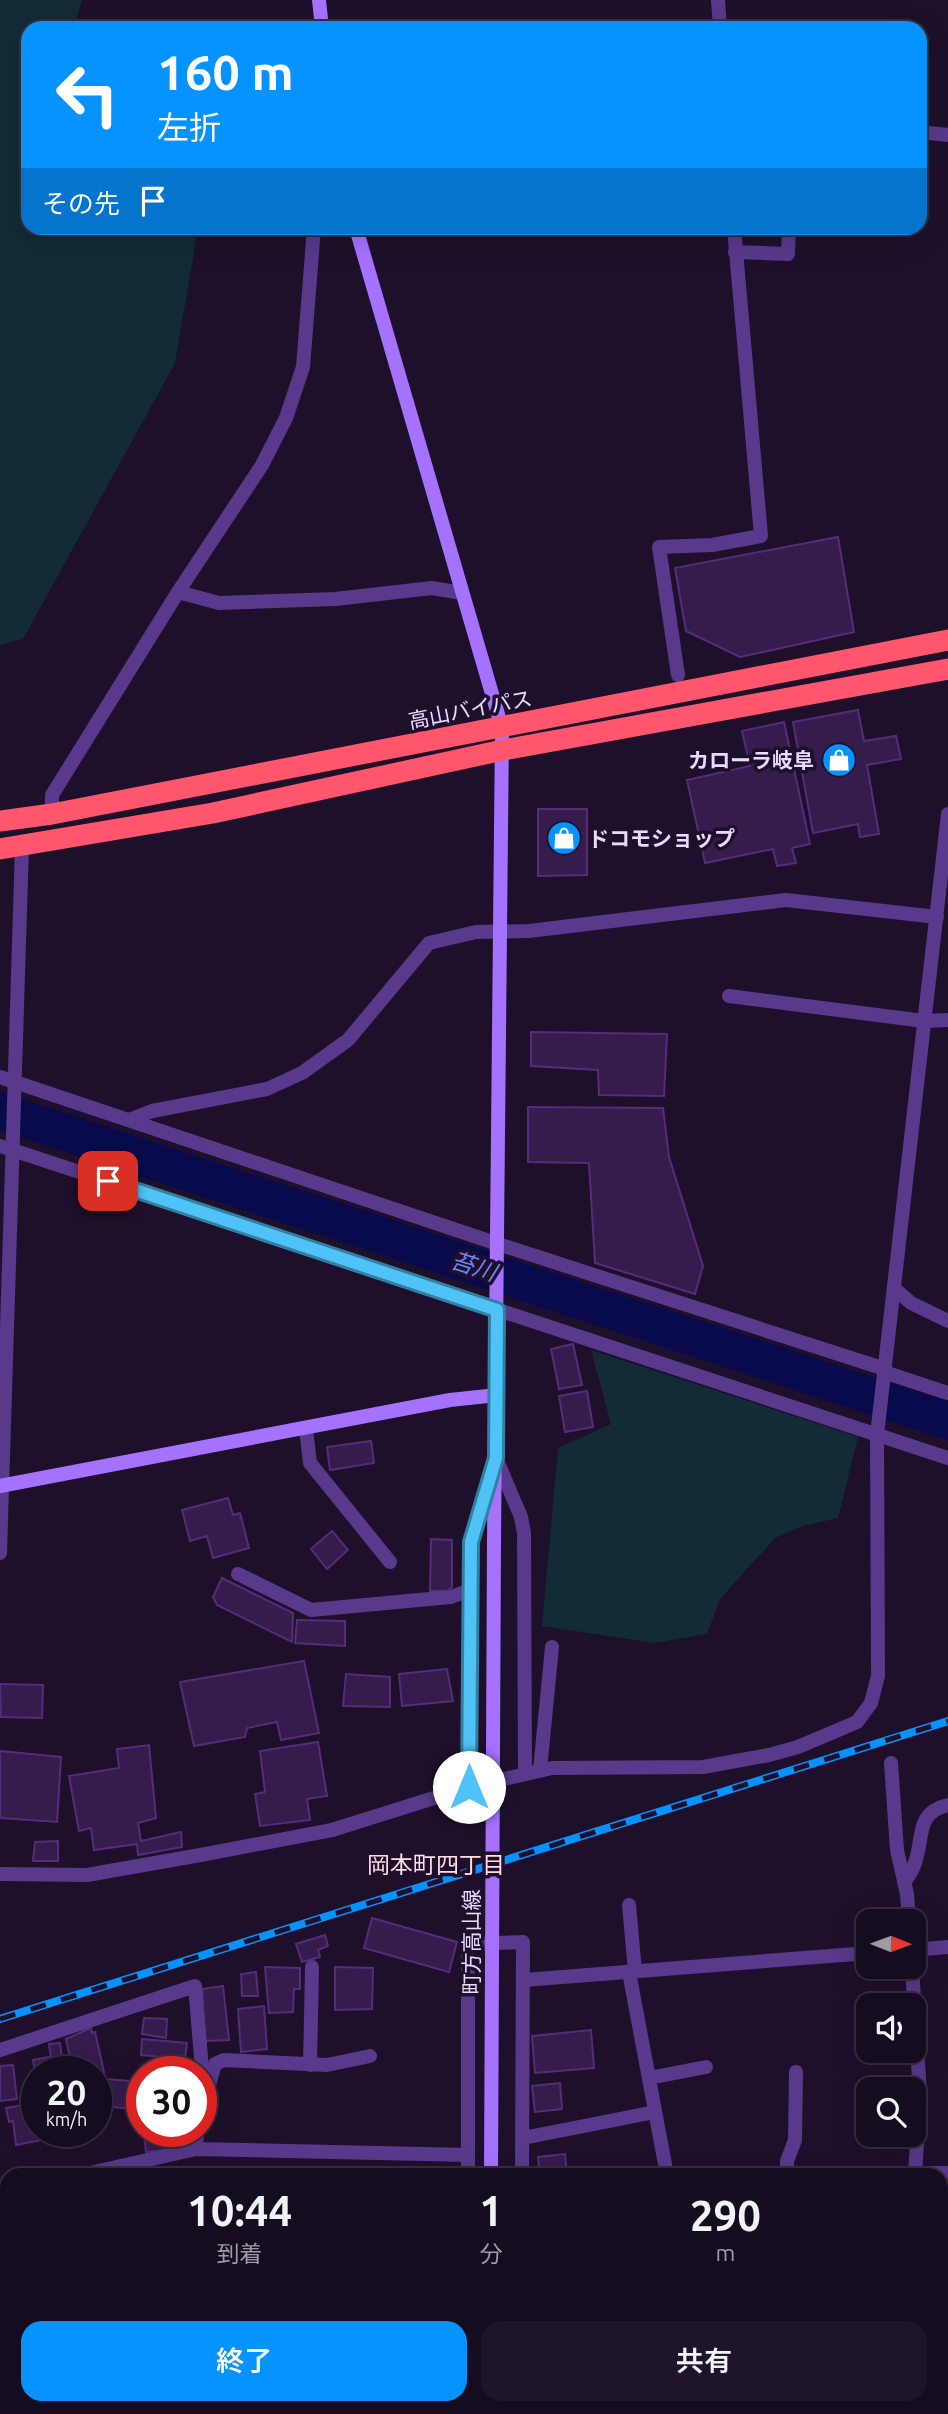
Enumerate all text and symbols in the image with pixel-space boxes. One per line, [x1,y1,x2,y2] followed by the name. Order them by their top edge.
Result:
[157,44,294,99] text: 160 m
[42,49,133,140] icon: left
[157,109,221,145] text: 左折
[134,182,172,220] icon: arrive
[42,189,120,218] text: その先
[406,685,534,733] street label: 高山バイパス
[820,741,858,779] shop icon: カローラ岐阜
[688,748,814,772] place label: カローラ岐阜
[545,819,583,857] shop icon: ドコモショップ
[588,826,735,850] place label: ドコモショップ
[78,1151,138,1211] pin
[89,1162,127,1200] icon: arrive
[448,1247,503,1286] water label: 苔川
[432,1750,506,1824] position arrow
[367,1852,505,1877] district label: 岡本町四丁目
[459,1890,483,1995] street label: 町方高山線
[856,1909,926,1979] north arrow
[856,1909,926,2147] map controls
[856,1993,926,2063] button: sound
[126,2056,217,2147] speed limit sign: 30
[47,2072,86,2112] text: 20
[856,2077,926,2147] button: search
[46,2109,87,2129] text: km/h
[187,2187,292,2234] text: 10:44
[479,2187,503,2234] text: 1
[690,2192,761,2239] text: 290
[716,2240,735,2265] text: m
[217,2241,263,2266] text: 到着
[480,2241,503,2266] text: 分
[21,2321,467,2401] button: 終了
[481,2321,927,2401] button: 共有

